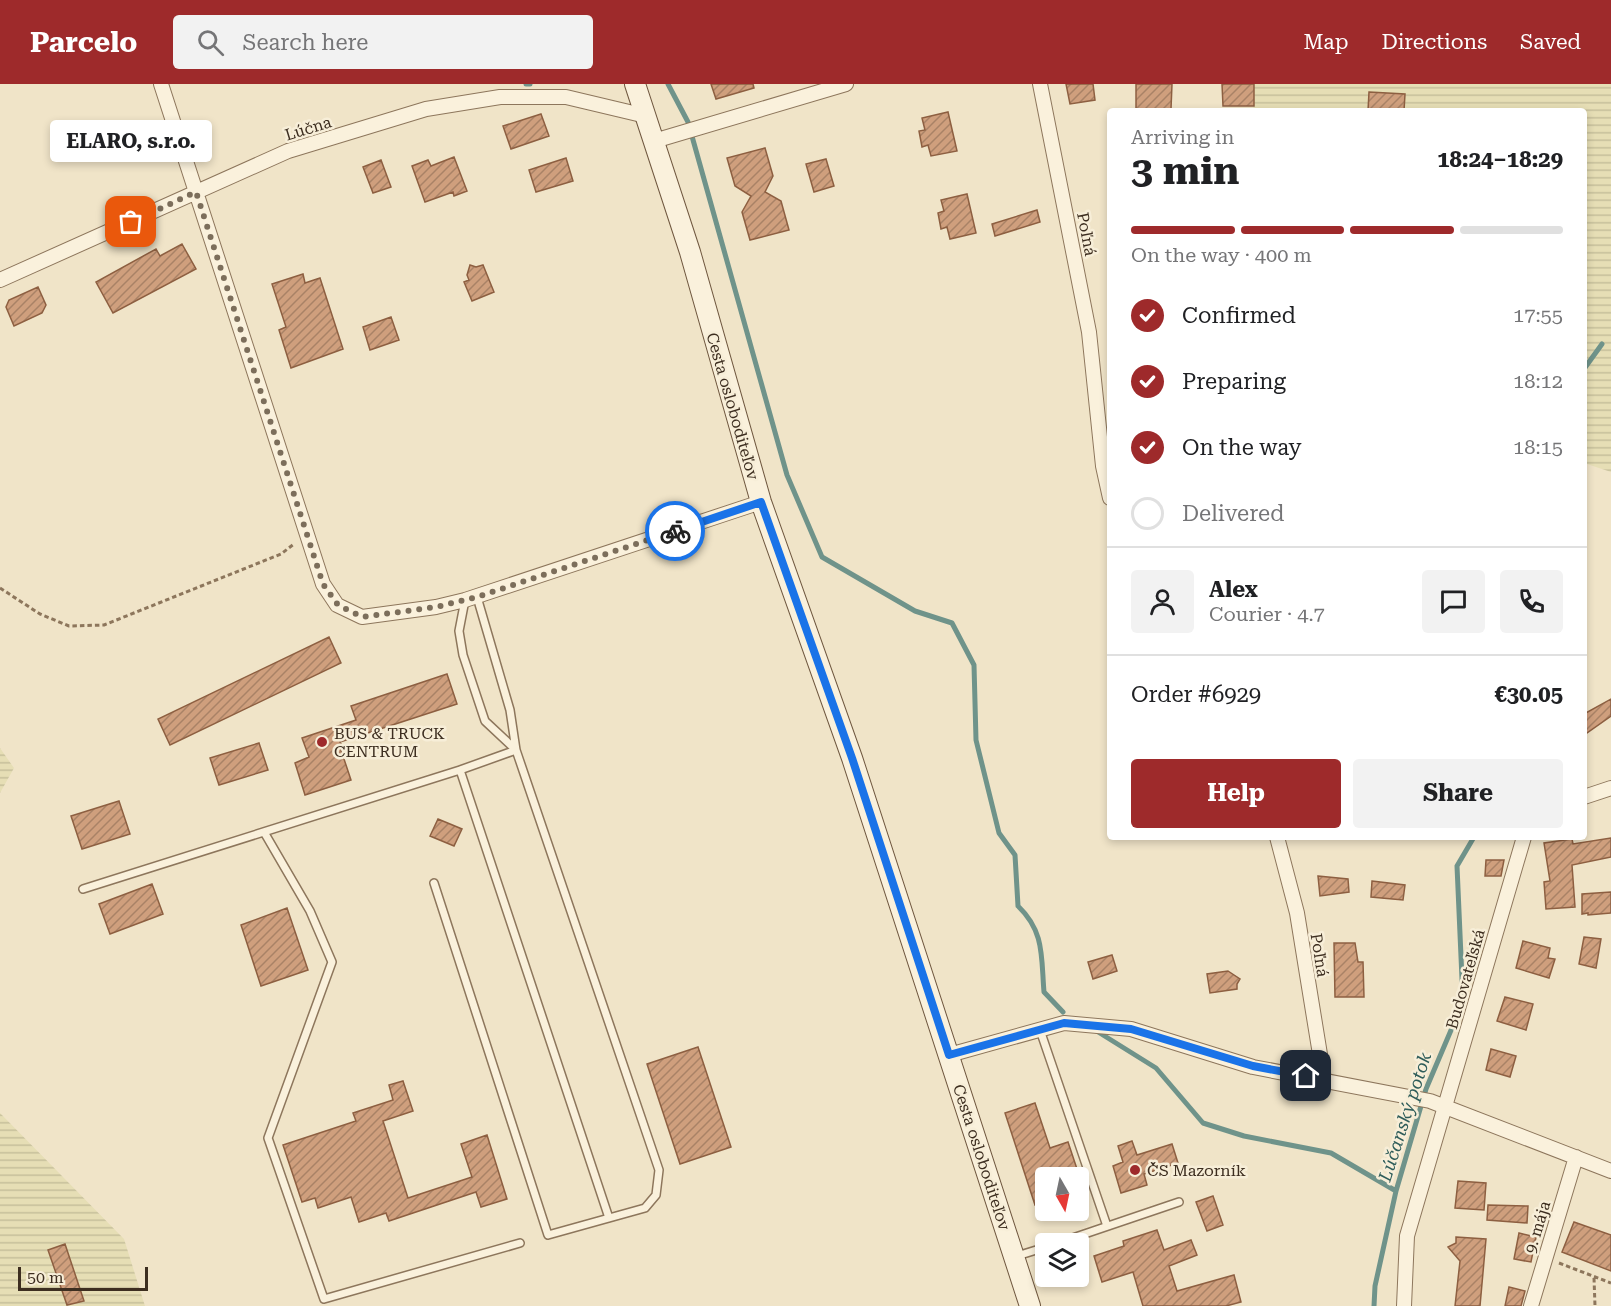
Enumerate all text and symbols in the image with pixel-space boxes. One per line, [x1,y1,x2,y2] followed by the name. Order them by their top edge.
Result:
[173,15,593,69] search box
[30,26,137,59] text: Parcelo
[194,26,227,59] icon: search
[242,30,368,55] text: Search here
[1304,30,1348,54] text: Map
[1381,30,1487,54] text: Directions
[1520,30,1581,54] text: Saved
[282,112,334,145] street label: Lúčna
[50,120,212,162] callout: ELARO, s.r.o.
[1131,125,1234,149] text: Arriving in
[66,129,196,153] text: ELARO, s.r.o.
[1437,147,1563,172] text: 18:24–18:29
[1131,148,1239,194] text: 3 min
[105,196,156,247] pin
[114,205,147,238] icon: bag
[1073,211,1100,258] street label: Poľná
[1131,243,1312,267] text: On the way · 400 m
[1131,299,1164,332] icon: check
[1182,303,1296,328] text: Confirmed
[1513,303,1563,327] text: 17:55
[702,330,763,483] street label: Cesta osloboditeľov
[1131,365,1164,398] icon: check
[1182,369,1286,394] text: Preparing
[1513,369,1563,393] text: 18:12
[1131,431,1164,464] icon: check
[1182,435,1302,460] text: On the way
[1513,435,1563,459] text: 18:15
[645,501,705,561] courier
[1182,501,1284,526] text: Delivered
[659,515,692,548] icon: bike
[1131,570,1194,633] button: person
[1422,570,1485,633] button: chat
[1500,570,1563,633] button: phone
[1209,577,1258,602] text: Alex
[1209,602,1325,626] text: Courier · 4.7
[1131,682,1261,707] text: Order #6929
[1494,682,1563,707] text: €30.05
[334,724,445,761] place label: BUS & TRUCK CENTRUM
[315,735,329,749] marker: BUS & TRUCK CENTRUM
[1131,759,1341,828] button: Help
[1353,759,1563,828] button: Share
[1442,927,1489,1031] street label: Budovateľská
[1307,932,1332,979] street label: Poľná
[1280,1050,1331,1101] pin
[1373,1050,1435,1185] water label: Lúčanský potok
[1289,1059,1322,1092] icon: home
[949,1082,1014,1233] street label: Cesta osloboditeľov
[1147,1161,1246,1180] place label: ČS Mazorník
[1128,1163,1142,1177] marker: ČS Mazorník
[1035,1167,1089,1221] north arrow
[1035,1167,1089,1287] map controls
[1521,1198,1555,1256] street label: 9. mája
[1035,1233,1089,1287] button: layers
[18,1264,148,1292] scale bar
[27,1268,64,1287] text: 50 m

